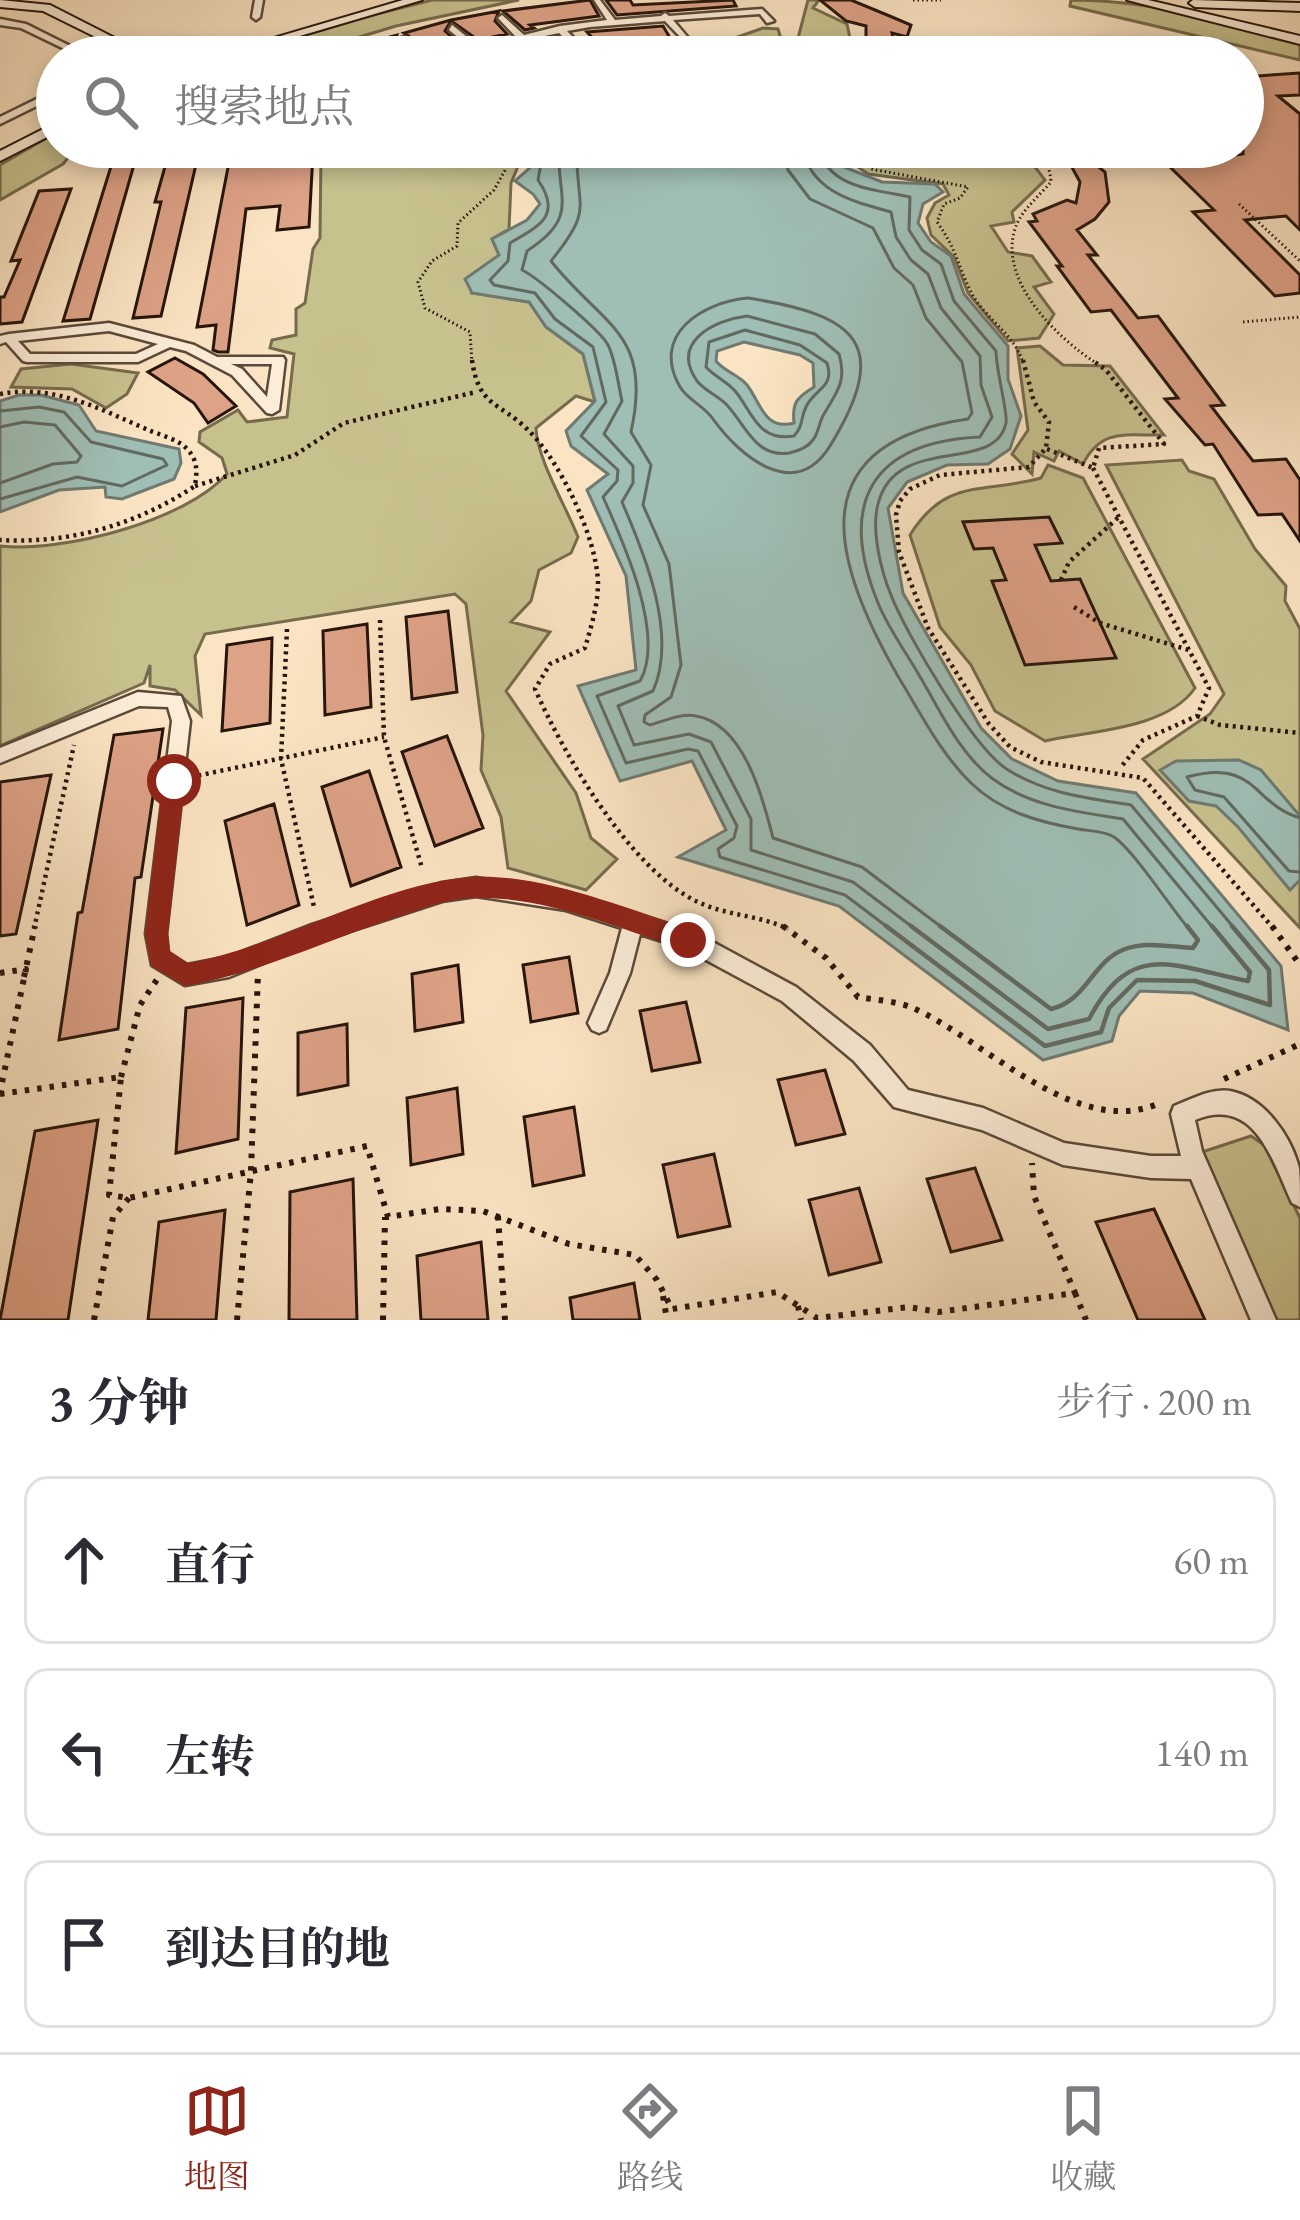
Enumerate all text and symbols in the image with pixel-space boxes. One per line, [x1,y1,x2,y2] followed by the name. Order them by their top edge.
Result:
[36,36,1264,168] search box
[78,69,144,135] icon: search
[174,77,354,135] text: 搜索地点
[147,754,201,808] route start
[661,913,715,967] route end
[48,1369,189,1435] text: 3 分钟
[1056,1376,1252,1427] text: 步行 · 200 m
[51,1527,117,1593] icon: ahead
[165,1535,255,1593] text: 直行
[1173,1535,1249,1586] text: 60 m
[51,1719,117,1785] icon: left
[165,1727,255,1785] text: 左转
[1155,1727,1249,1778] text: 140 m
[51,1911,117,1977] icon: arrive
[165,1919,390,1977] text: 到达目的地
[184,2078,250,2198] tab: 地图
[617,2078,683,2198] tab: 路线
[1050,2078,1116,2198] tab: 收藏

